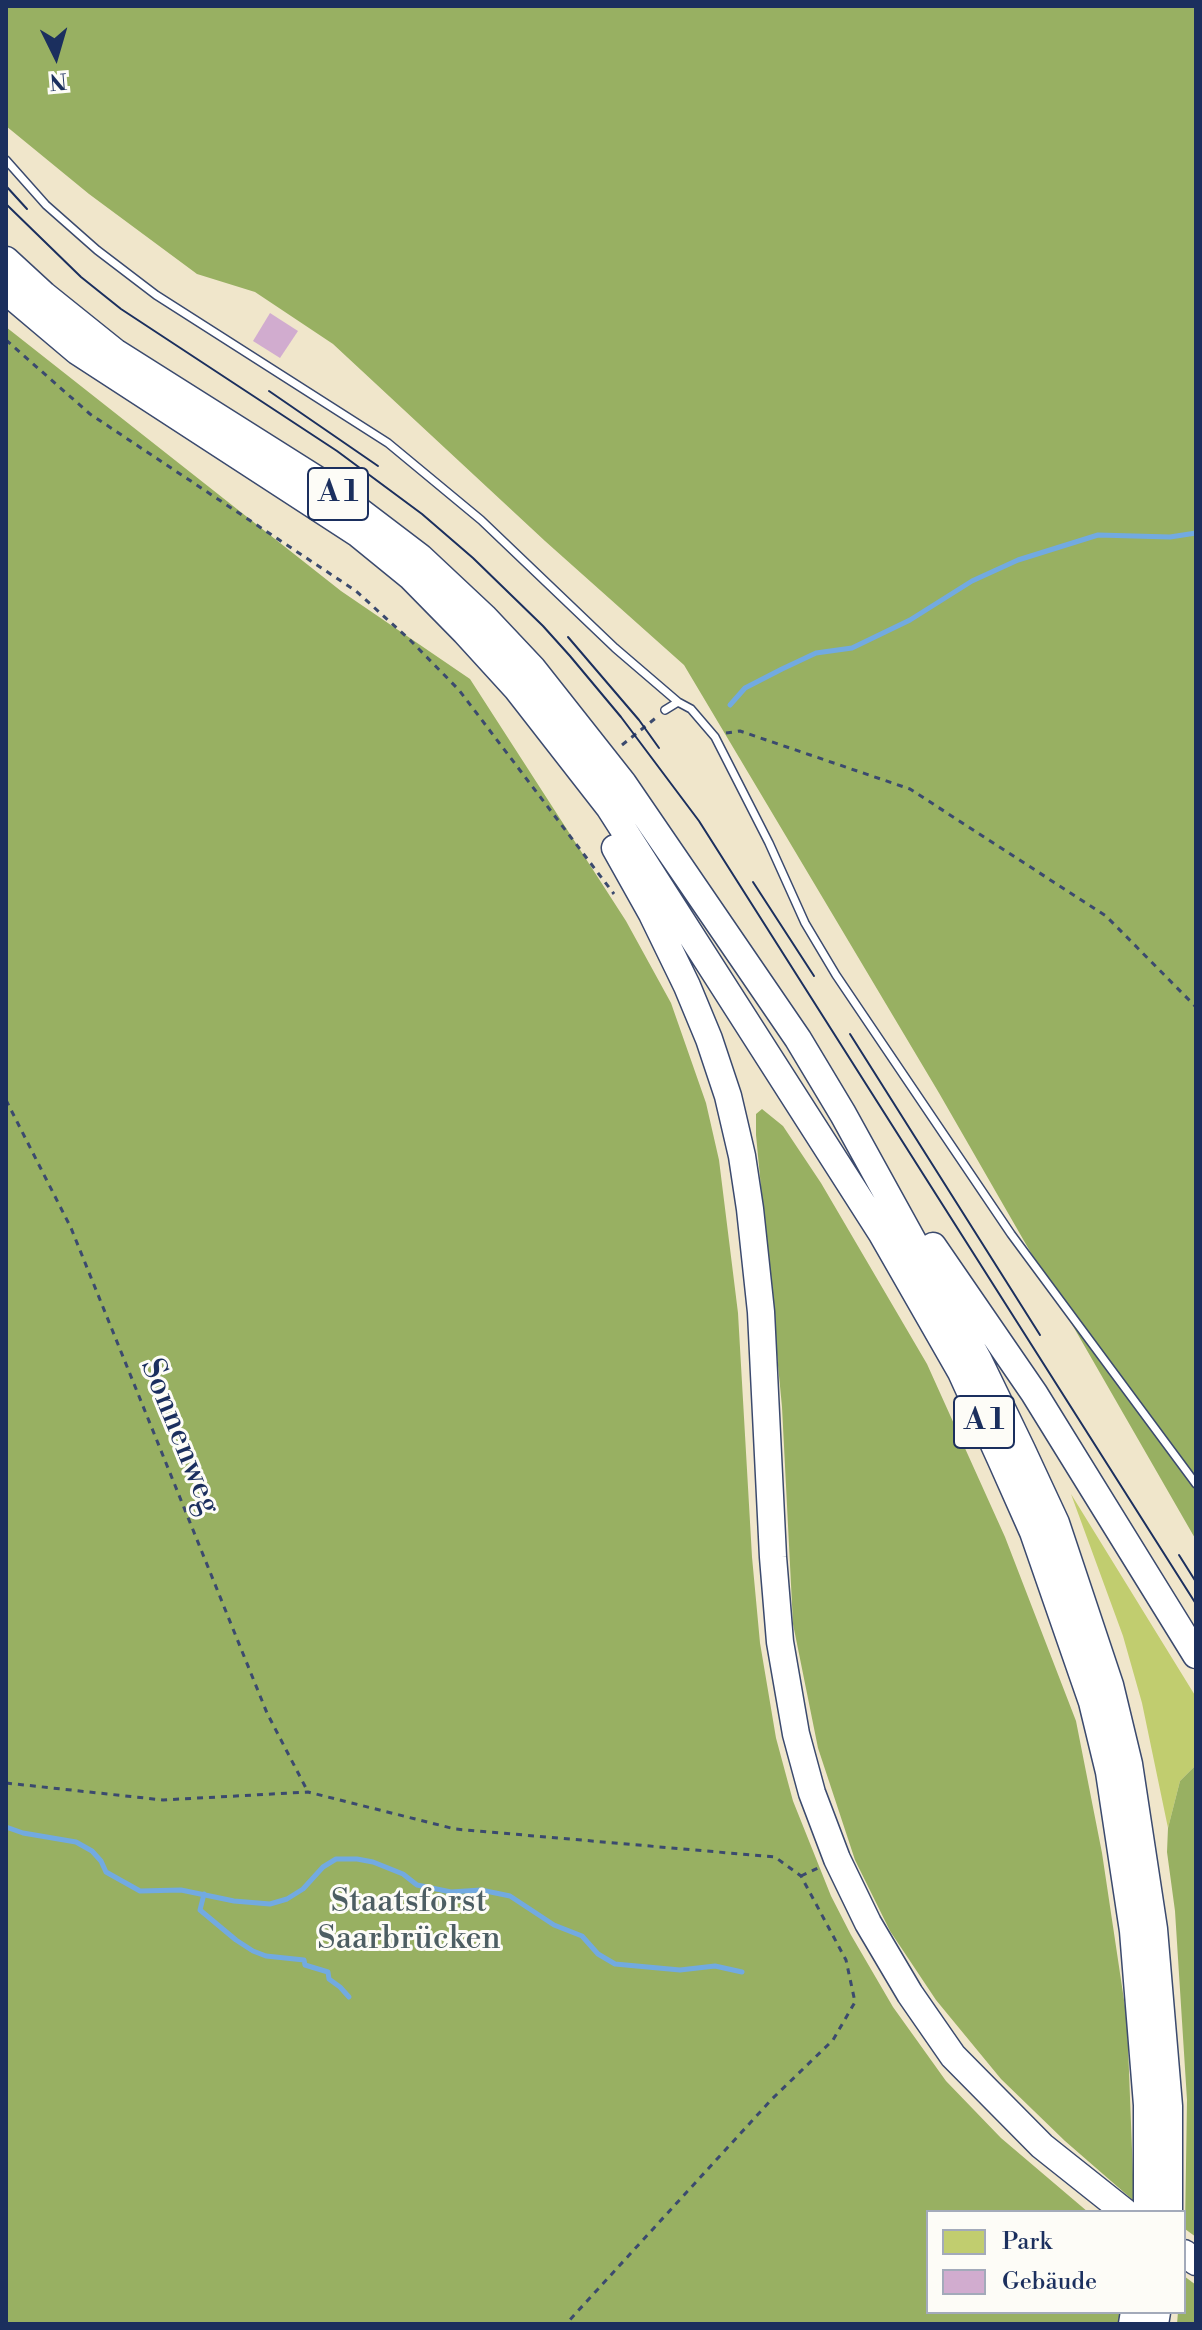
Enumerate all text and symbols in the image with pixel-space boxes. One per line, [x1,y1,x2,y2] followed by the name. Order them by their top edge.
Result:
[16,16,96,96] north arrow
[48,66,68,95] text: N
[308,468,368,520] road number: A 1
[130,1354,228,1520] street label: Sonnenweg
[954,1396,1014,1448] road number: A 1
[317,1884,501,1959] park label: Staatsforst Saarbrücken
[926,2210,1186,2314] legend
[1002,2227,1052,2257] text: Park
[1002,2267,1097,2297] text: Gebäude

